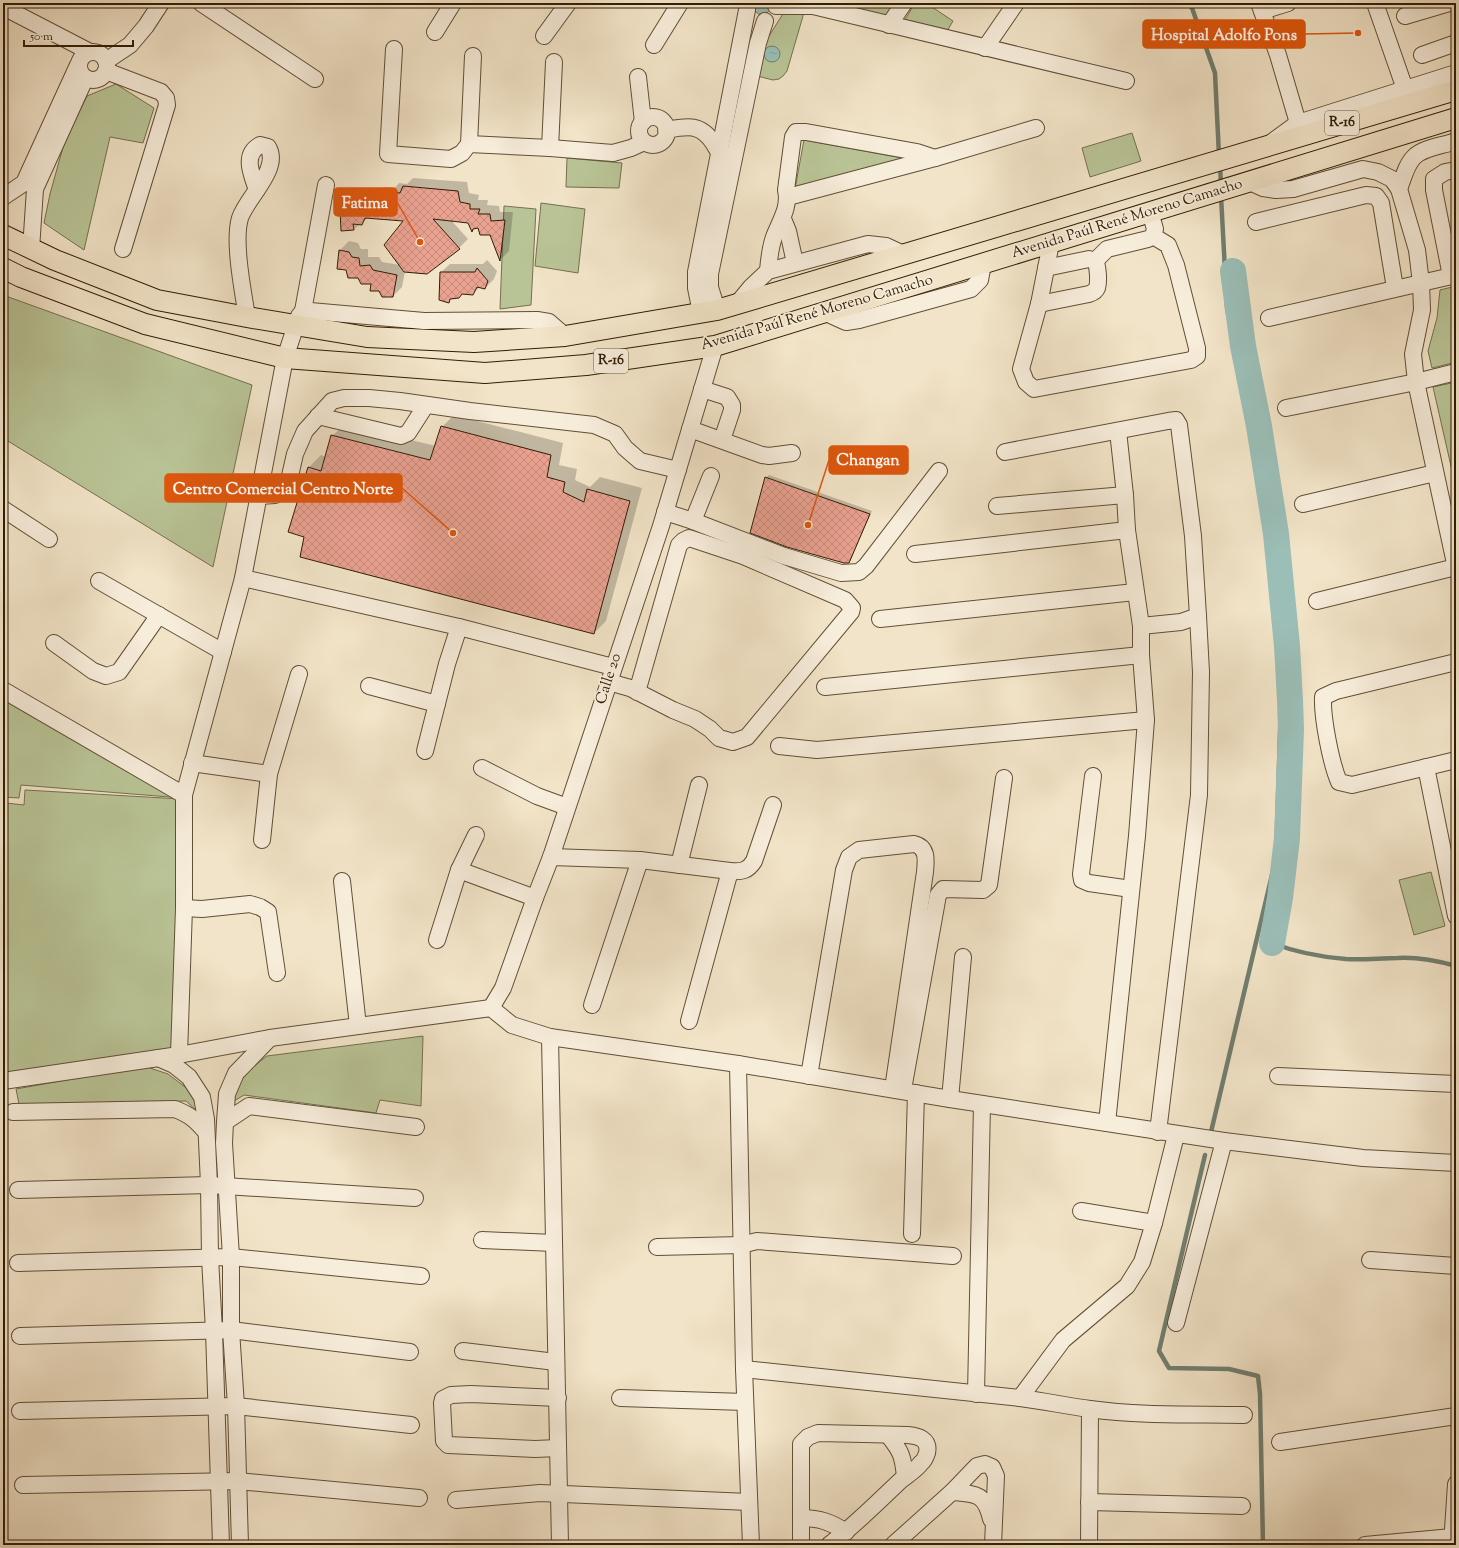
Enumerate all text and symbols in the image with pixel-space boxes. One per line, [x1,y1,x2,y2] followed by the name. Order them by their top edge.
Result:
[1143,20,1305,48] callout: Hospital Adolfo Pons
[24,22,133,48] scale bar
[1151,25,1297,48] text: Hospital Adolfo Pons
[29,28,53,46] text: 50 m
[1325,111,1359,135] road number: R-16
[1009,174,1245,264] street label: Avenida Paúl René Moreno Camacho
[334,188,397,216] callout: Fatima
[342,193,389,216] text: Fatima
[698,270,936,356] street label: Avenida Paúl René Moreno Camacho
[594,349,628,373] road number: R-16
[829,446,908,474] callout: Changan
[836,450,900,473] text: Changan
[165,474,402,502] callout: Centro Comercial Centro Norte
[173,479,394,502] text: Centro Comercial Centro Norte
[591,651,627,707] street label: Calle 20

